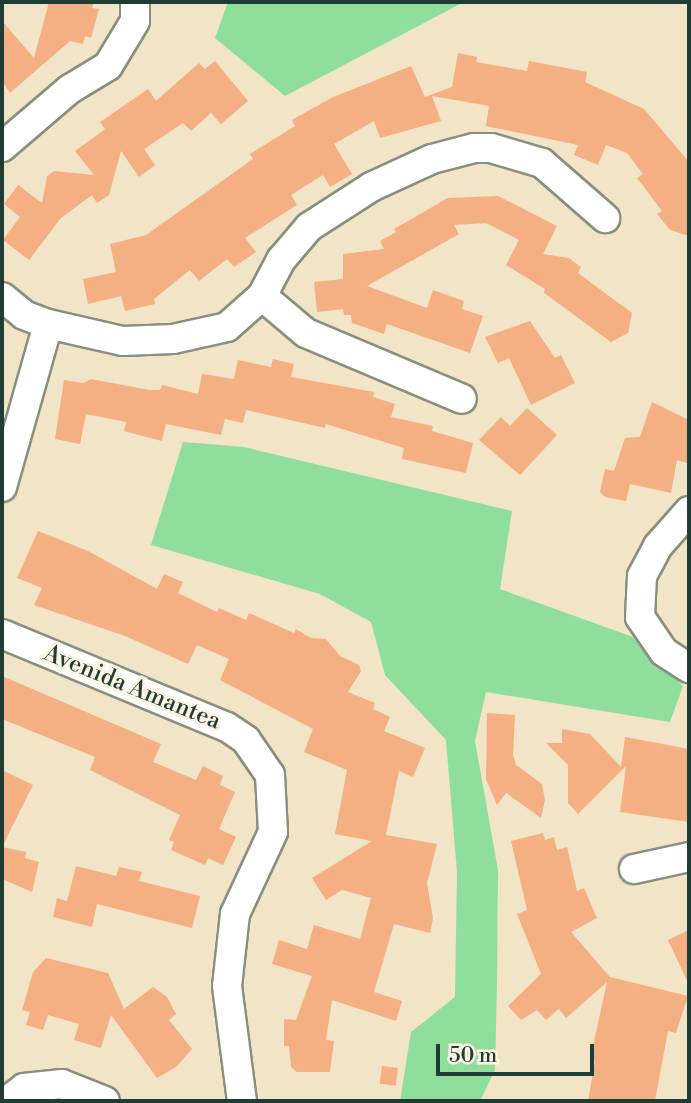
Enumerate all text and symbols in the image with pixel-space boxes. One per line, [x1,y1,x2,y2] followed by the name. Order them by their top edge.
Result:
[39,639,225,737] street label: Avenida Amantea
[439,1030,596,1074] scale bar
[449,1043,497,1069] text: 50 m

